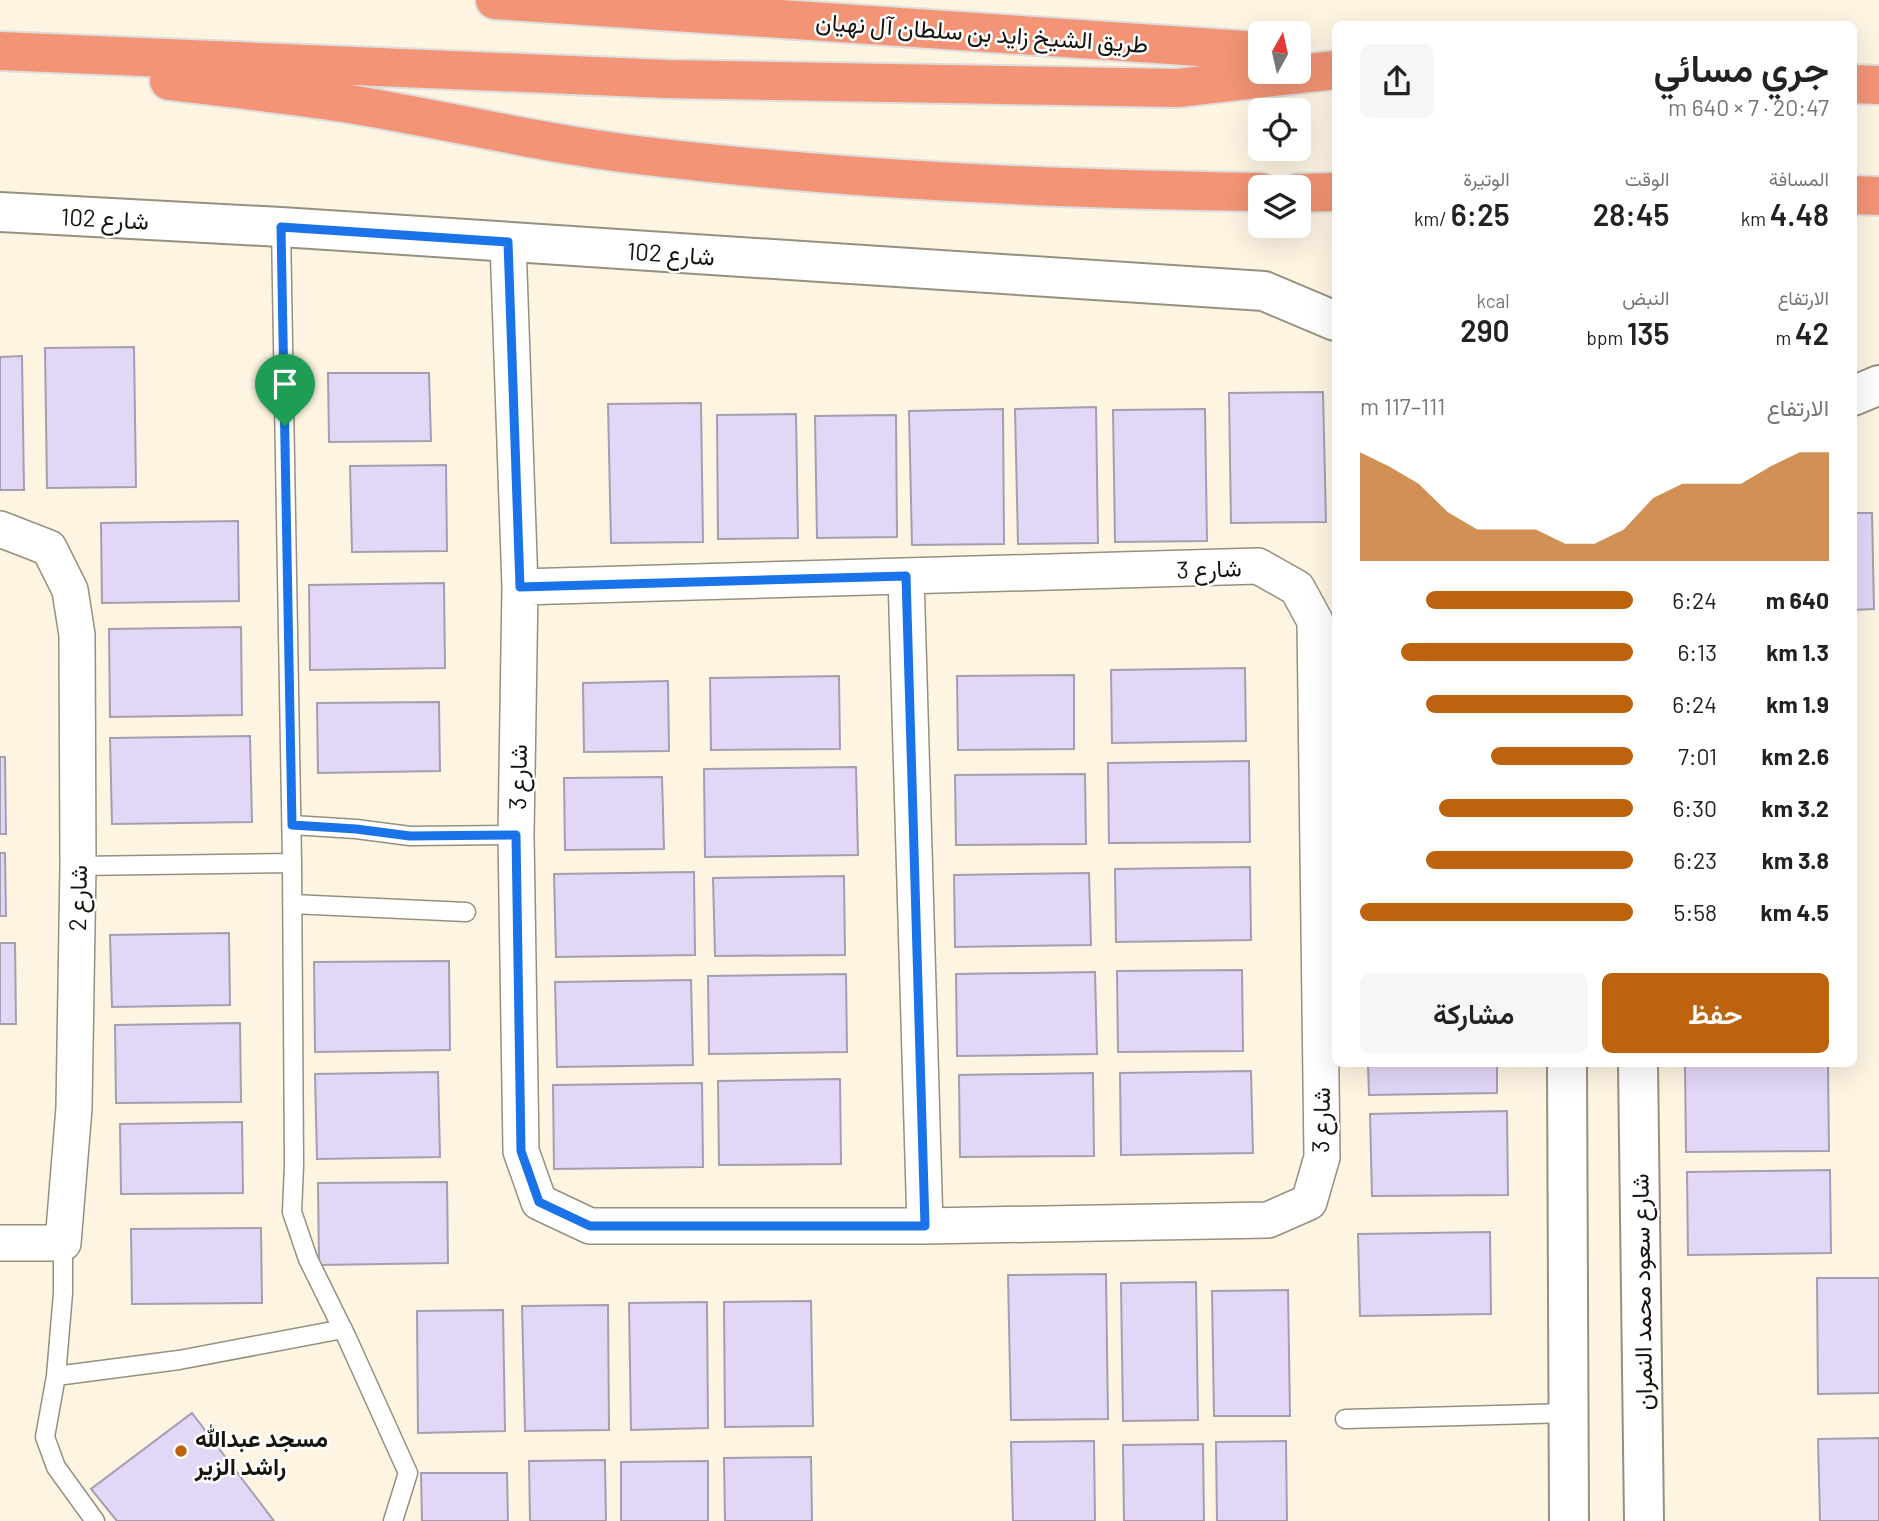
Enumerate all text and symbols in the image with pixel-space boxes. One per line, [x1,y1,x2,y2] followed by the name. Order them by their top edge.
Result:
[814,6,1149,62] street label: طريق الشيخ زايد بن سلطان آل نهيان
[1248,21,1311,84] north arrow
[1248,21,1311,238] map controls
[1360,44,1434,118] button: share
[1653,44,1829,90] text: جري مسائي
[1668,93,1829,121] text: 20:47 · 7 × 640 m
[1248,98,1311,161] button: locate
[1463,167,1510,190] text: الوتيرة
[1625,167,1669,190] text: الوقت
[1769,167,1829,190] text: المسافة
[1248,175,1311,238] button: layers
[1451,196,1510,232] text: 6:25
[1593,196,1669,232] text: 28:45
[1770,196,1829,232] text: 4.48
[60,201,150,238] street label: شارع 102
[1414,207,1451,230] text: /km
[1741,207,1770,230] text: km
[626,235,716,274] street label: شارع 102
[1622,286,1669,309] text: النبض
[1777,286,1829,309] text: الارتفاع
[1477,289,1510,312] text: kcal
[1460,312,1510,348] text: 290
[1627,315,1669,351] text: 135
[1795,315,1829,351] text: 42
[1587,326,1627,349] text: bpm
[1775,326,1795,349] text: m
[255,354,315,426] pin
[266,365,304,403] icon: arrive
[1360,392,1445,420] text: 111–117 m
[1767,393,1829,421] text: الارتفاع
[1176,552,1242,587] street label: شارع 3
[1672,586,1717,614] text: 6:24
[1766,586,1829,614] text: 640 m
[1677,638,1717,666] text: 6:13
[1766,638,1829,666] text: 1.3 km
[1672,690,1717,718] text: 6:24
[1766,690,1829,718] text: 1.9 km
[1678,742,1717,770] text: 7:01
[1761,742,1829,770] text: 2.6 km
[502,744,535,810] street label: شارع 3
[1673,794,1717,822] text: 6:30
[1761,794,1829,822] text: 3.2 km
[1673,846,1717,874] text: 6:23
[1762,846,1829,874] text: 3.8 km
[62,865,95,931] street label: شارع 2
[1674,898,1717,926] text: 5:58
[1760,898,1829,926] text: 4.5 km
[1360,973,1588,1053] button: مشاركة
[1602,973,1829,1053] button: حفظ
[1305,1087,1338,1153] street label: شارع 3
[1624,1173,1661,1411] street label: شارع سعود محمد النمران
[194,1423,328,1482] place label: مسجد عبدالله راشد الزير
[173,1443,189,1459] marker: مسجد عبدالله راشد الزير

